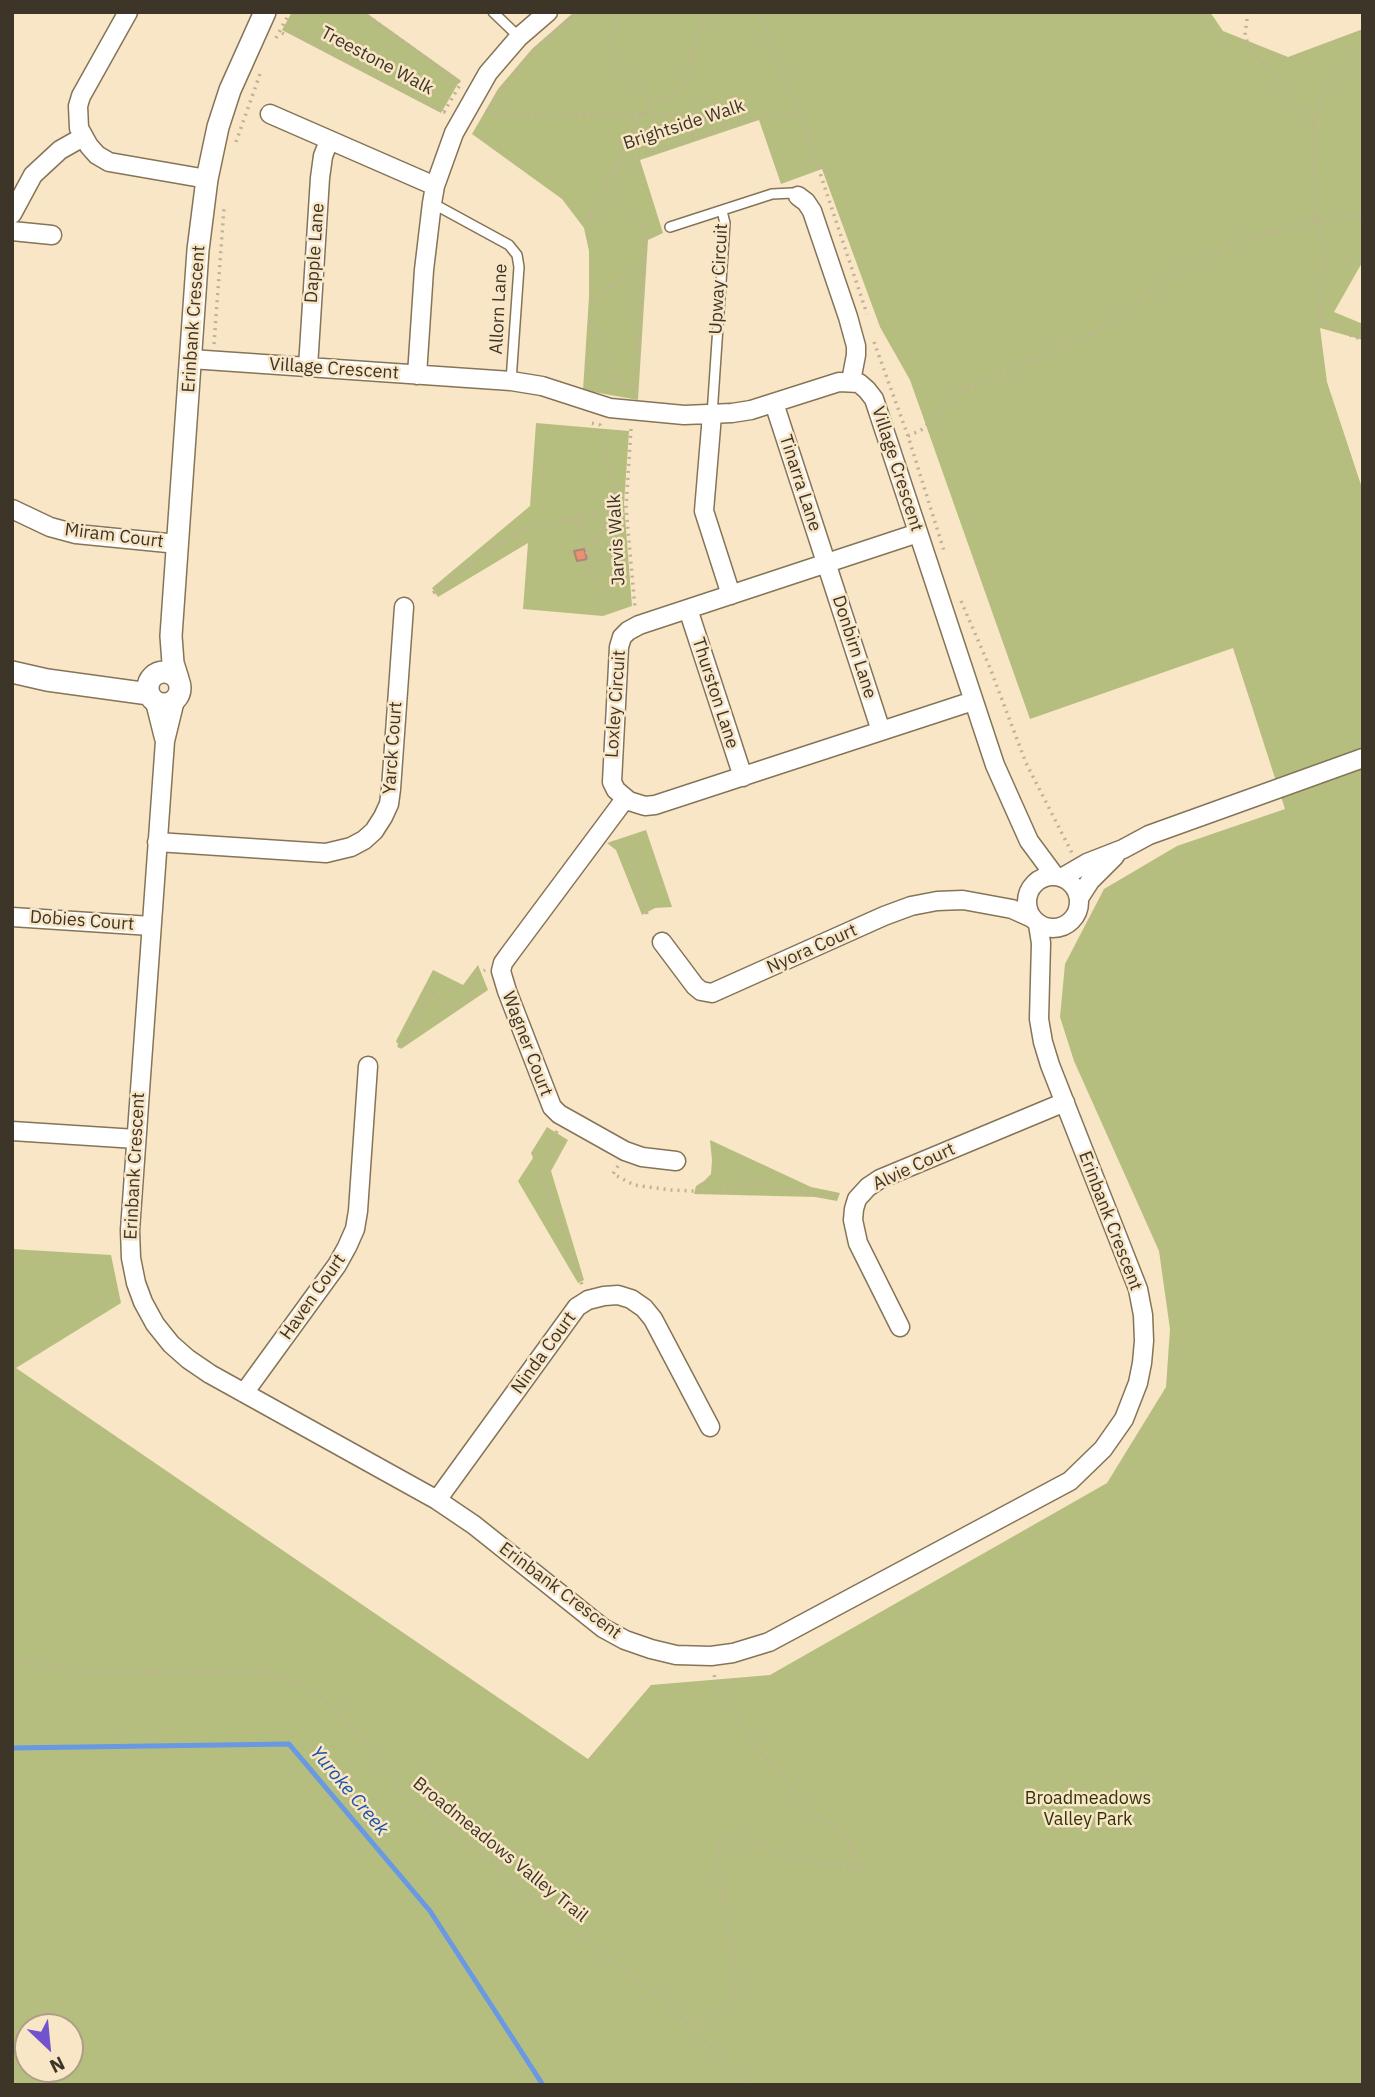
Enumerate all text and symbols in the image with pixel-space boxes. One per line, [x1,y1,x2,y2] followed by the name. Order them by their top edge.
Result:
[317,22,437,100] street label: Treestone Walk
[620,95,748,155] street label: Brightside Walk
[301,202,329,304] street label: Dapple Lane
[705,223,733,335] street label: Upway Circuit
[178,245,210,393] street label: Erinbank Crescent
[486,263,512,355] street label: Allorn Lane
[268,354,400,384] street label: Village Crescent
[867,404,927,534] street label: Village Crescent
[774,432,826,534] street label: Tinarra Lane
[604,494,630,586] street label: Jarvis Walk
[63,519,165,553] street label: Miram Court
[827,593,881,701] street label: Donbirn Lane
[687,635,743,751] street label: Thurston Lane
[601,649,631,759] street label: Loxley Circuit
[379,701,407,795] street label: Yarck Court
[29,907,135,935] street label: Dobies Court
[763,919,861,979] street label: Nyora Court
[497,989,557,1099] street label: Wagner Court
[120,1092,150,1240] street label: Erinbank Crescent
[869,1139,959,1195] street label: Alvie Court
[1073,1148,1147,1294] street label: Erinbank Crescent
[276,1250,350,1344] street label: Haven Court
[507,1308,581,1398] street label: Ninda Court
[495,1538,625,1644] street label: Erinbank Crescent
[305,1742,393,1840] water label: Yuroke Creek
[408,1773,592,1927] street label: Broadmeadows Valley Trail
[1025,1788,1151,1830] park label: Broadmeadows Valley Park
[14,2013,84,2083] north arrow
[46,2051,69,2079] text: N

